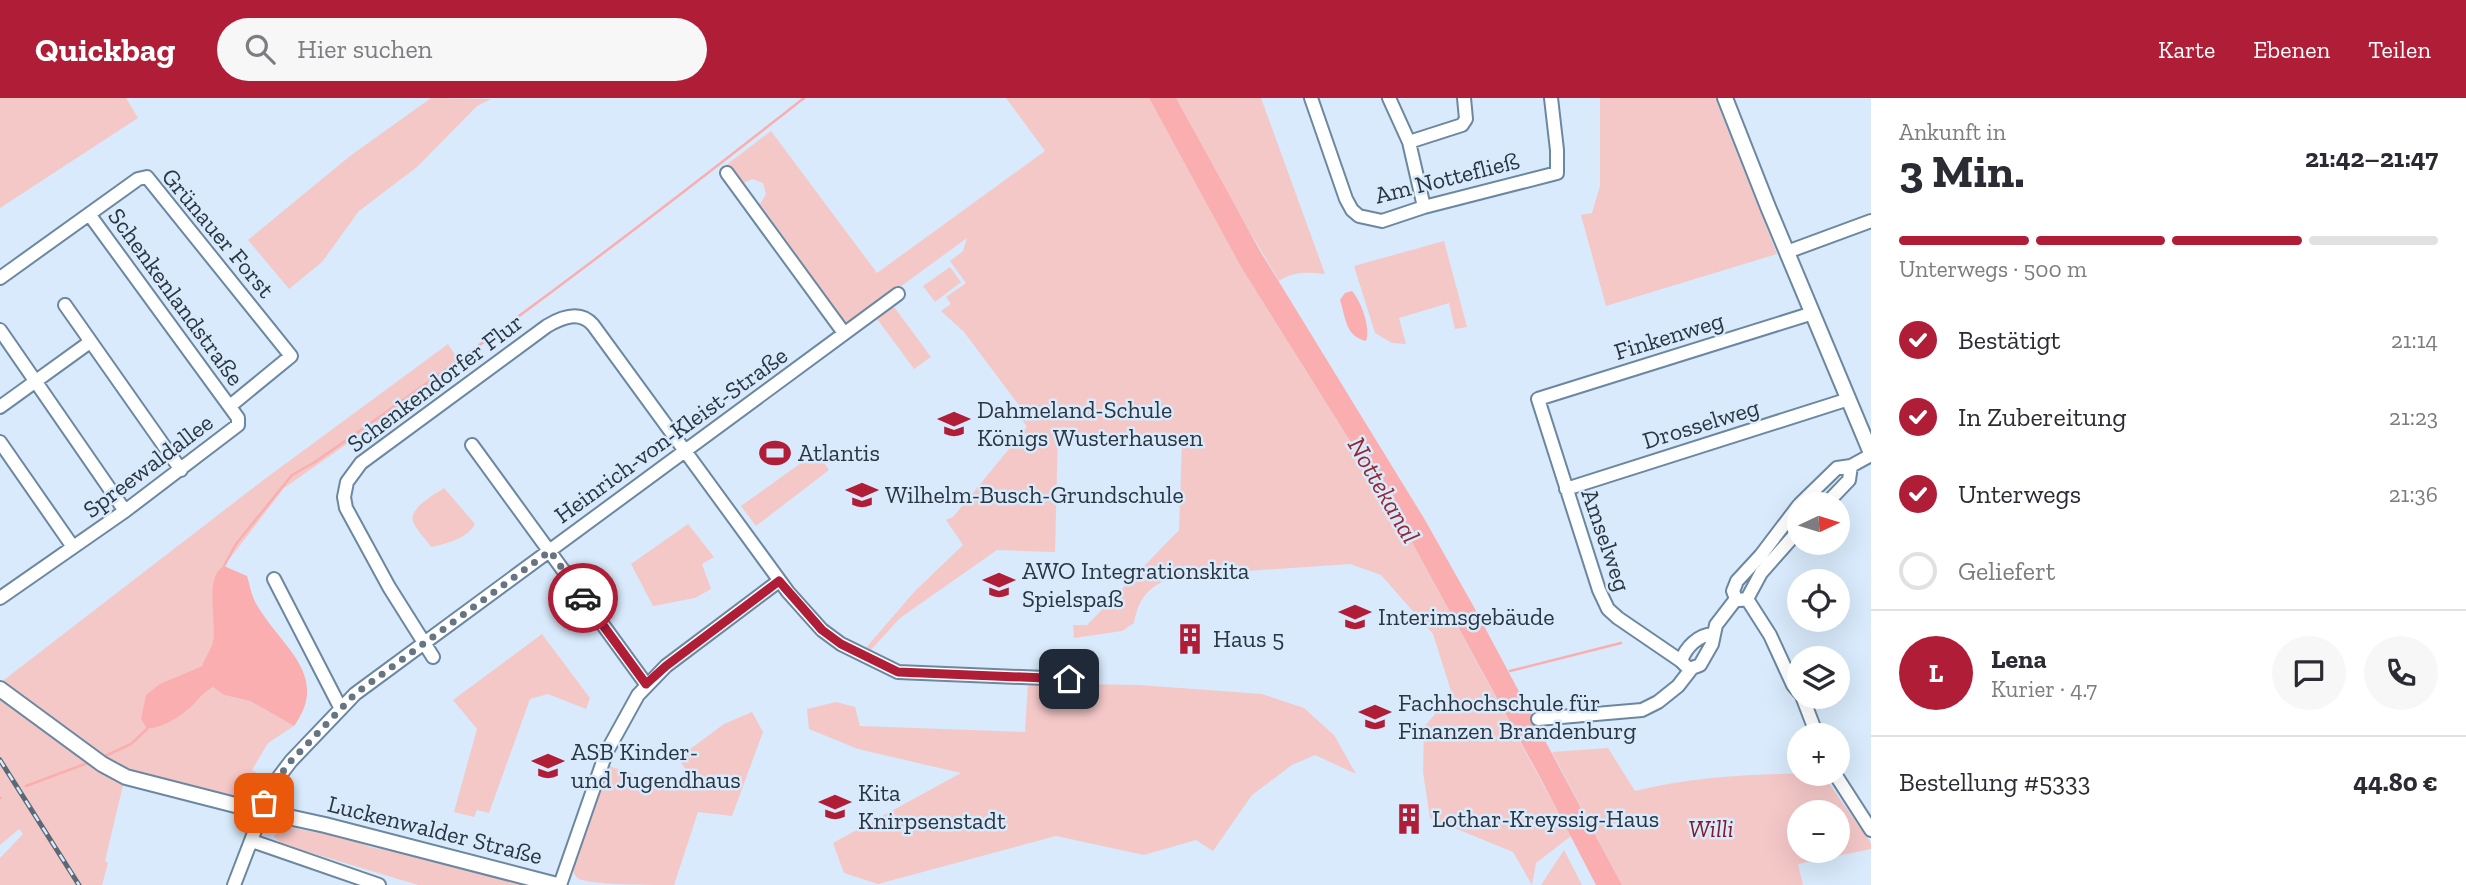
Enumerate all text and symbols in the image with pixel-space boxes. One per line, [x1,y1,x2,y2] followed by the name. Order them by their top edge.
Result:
[217,18,707,81] search box
[35,30,175,69] text: Quickbag
[241,30,279,68] icon: search
[297,33,433,65] text: Hier suchen
[2158,35,2215,64] text: Karte
[2253,35,2330,64] text: Ebenen
[2368,35,2431,64] text: Teilen
[1899,118,2006,146] text: Ankunft in
[2305,142,2438,174] text: 21:42–21:47
[1899,144,2025,199] text: 3 Min.
[1372,145,1523,209] street label: Am Nottefließ
[156,162,281,303] street label: Grünauer Forst
[102,202,251,391] street label: Schenkenlandstraße
[1899,255,2087,283] text: Unterwegs · 500 m
[1611,305,1727,366] street label: Finkenweg
[341,307,528,458] street label: Schenkendorfer Flur
[1899,321,1937,359] icon: check
[1958,324,2060,356] text: Bestätigt
[2391,326,2438,354] text: 21:14
[548,340,793,529] street label: Heinrich-von-Kleist-Straße
[1639,392,1763,455] street label: Drosselweg
[977,395,1203,452] place label: Dahmeland-Schule Königs Wusterhausen
[1899,398,1937,436] icon: check
[1958,401,2126,433] text: In Zubereitung
[2389,403,2438,431] text: 21:23
[77,407,218,524] street label: Spreewaldallee
[937,407,971,441] school or university icon: Dahmeland-Schule Königs Wusterhausen
[1341,431,1427,549] water label: Nottekanal
[758,436,792,470] sports icon: Atlantis
[798,438,880,467] place label: Atlantis
[1899,475,1937,513] icon: check
[845,478,879,512] school or university icon: Wilhelm-Busch-Grundschule
[1958,478,2081,510] text: Unterwegs
[885,480,1184,509] place label: Wilhelm-Busch-Grundschule
[2389,480,2438,508] text: 21:36
[1575,485,1638,595] street label: Amselweg
[1787,492,1850,555] north arrow
[1787,492,1850,863] map controls
[1958,555,2056,587] text: Geliefert
[1022,556,1250,613] place label: AWO Integrationskita Spielspaß
[548,563,618,633] courier
[982,568,1016,602] school or university icon: AWO Integrationskita Spielspaß
[1787,569,1850,632] button: locate
[564,579,602,617] icon: car
[1338,600,1372,634] school or university icon: Interimsgebäude
[1378,602,1554,631] place label: Interimsgebäude
[1173,622,1207,656] building icon: Haus 5
[1213,624,1284,653] place label: Haus 5
[2272,636,2346,710] button: chat
[2364,636,2438,710] button: phone
[1991,643,2047,675] text: Lena
[1787,646,1850,709] button: layers
[1039,649,1099,709] pin
[1929,657,1943,689] text: L
[1050,660,1088,698] icon: home
[1991,675,2097,703] text: Kurier · 4.7
[1398,688,1636,745] place label: Fachhochschule für Finanzen Brandenburg
[1358,700,1392,734] school or university icon: Fachhochschule für Finanzen Brandenburg
[1787,723,1850,786] button: +
[571,737,741,794] place label: ASB Kinder- und Jugendhaus
[531,749,565,783] school or university icon: ASB Kinder- und Jugendhaus
[1899,766,2090,798] text: Bestellung #5333
[2353,766,2438,798] text: 44.80 €
[234,773,294,833] pin
[858,778,1006,835] place label: Kita Knirpsenstadt
[245,784,283,822] icon: bag
[325,789,546,870] street label: Luckenwalder Straße
[818,790,852,824] school or university icon: Kita Knirpsenstadt
[1787,800,1850,863] button: −
[1392,802,1426,836] building icon: Lothar-Kreyssig-Haus
[1432,804,1659,833] place label: Lothar-Kreyssig-Haus
[1688,814,1734,843] park label: Willi

